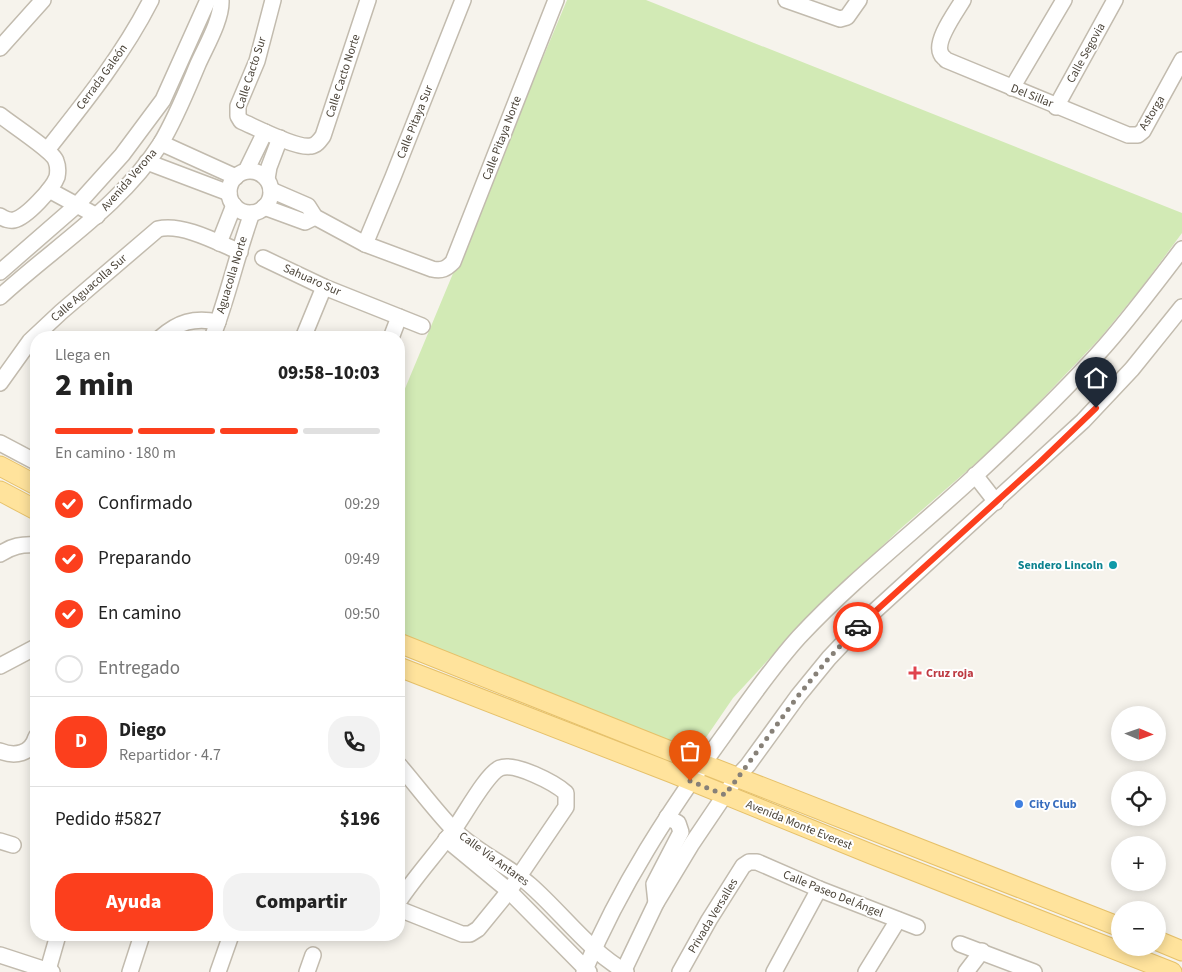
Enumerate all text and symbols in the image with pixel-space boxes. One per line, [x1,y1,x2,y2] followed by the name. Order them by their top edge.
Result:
[1062,20,1110,86] street label: Calle Segovia
[322,32,364,120] street label: Calle Cacto Norte
[231,34,271,112] street label: Calle Cacto Sur
[72,41,132,113] street label: Cerrada Galeón
[1008,80,1057,113] street label: Del Sillar
[393,82,438,161] street label: Calle Pitaya Sur
[1135,92,1169,134] street label: Astorga
[478,93,526,183] street label: Calle Pitaya Norte
[97,145,161,215] street label: Avenida Verona
[212,234,252,316] street label: Aguacolla Norte
[47,250,131,326] street label: Calle Aguacolla Sur
[280,260,344,301] street label: Sahuaro Sur
[55,344,110,366] text: Llega en
[1075,357,1117,408] pin
[278,360,380,387] text: 09:58–10:03
[55,362,134,408] text: 2 min
[1082,364,1110,392] icon: home
[55,442,176,464] text: En camino · 180 m
[55,490,83,518] icon: check
[98,490,193,517] text: Confirmado
[344,493,380,515] text: 09:29
[55,545,83,573] icon: check
[98,545,191,572] text: Preparando
[344,548,380,570] text: 09:49
[1018,557,1103,574] place label: Sendero Lincoln
[1107,559,1119,571] marker: Sendero Lincoln
[55,600,83,628] icon: check
[98,600,181,627] text: En camino
[833,602,883,652] courier
[344,603,380,625] text: 09:50
[844,613,872,641] icon: car
[98,655,180,682] text: Entregado
[926,665,973,682] place label: Cruz roja
[908,666,922,680] marker: Cruz roja
[1111,706,1166,761] north arrow
[1111,706,1166,956] map controls
[328,716,380,768] button: phone
[119,717,166,744] text: Diego
[75,728,87,755] text: D
[669,730,711,781] pin
[676,737,704,765] icon: bag
[119,744,221,766] text: Repartidor · 4.7
[1111,771,1166,826] button: locate
[743,796,855,854] street label: Avenida Monte Everest
[1029,796,1077,813] place label: City Club
[1013,798,1025,810] marker: City Club
[55,806,162,833] text: Pedido #5827
[340,806,380,833] text: $196
[455,828,533,890] street label: Calle Vía Antares
[1111,836,1166,891] button: +
[781,866,885,922] street label: Calle Paseo Del Ángel
[55,873,213,931] button: Ayuda
[223,873,380,931] button: Compartir
[684,875,742,957] street label: Privada Versalles
[1111,901,1166,956] button: −

